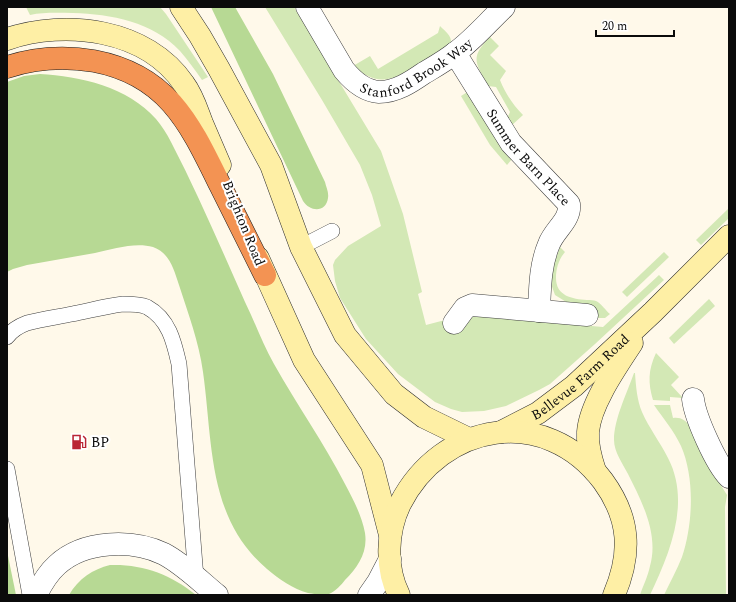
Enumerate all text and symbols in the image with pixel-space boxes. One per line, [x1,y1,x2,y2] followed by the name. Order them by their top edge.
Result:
[596,12,674,38] scale bar
[602,17,627,36] text: 20 m
[356,32,478,103] street label: Stanford Brook Way
[481,105,576,211] street label: Summer Barn Place
[217,177,270,269] street label: Brighton Road
[528,329,634,426] street label: Bellevue Farm Road
[91,432,109,453] place label: BP
[70,433,88,451] fuel station icon: BP

